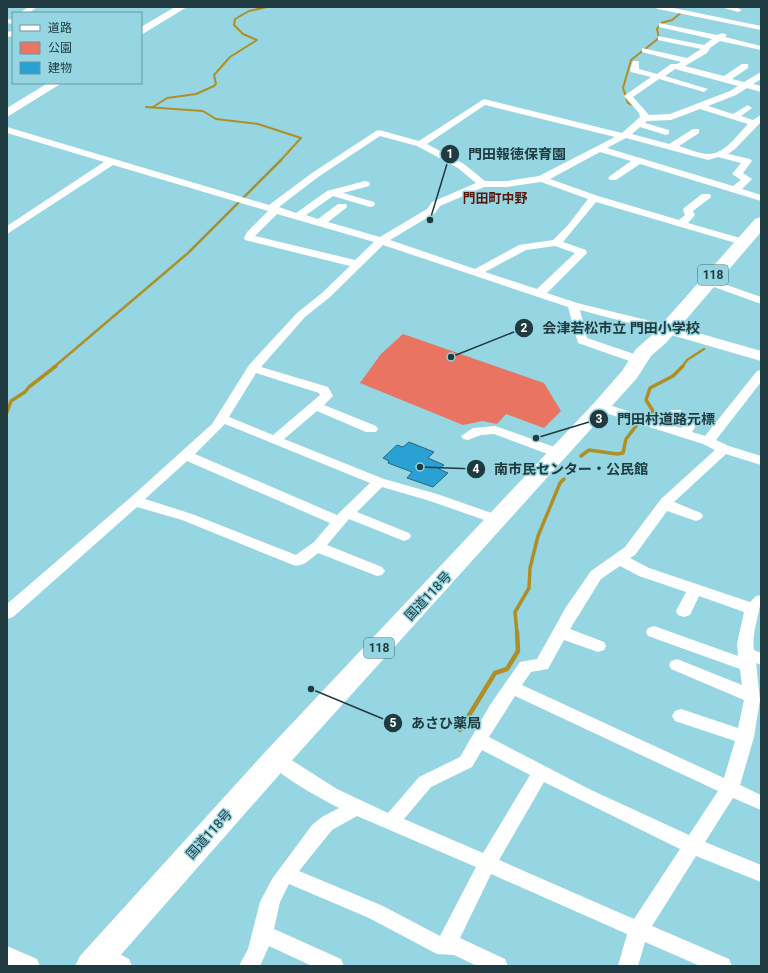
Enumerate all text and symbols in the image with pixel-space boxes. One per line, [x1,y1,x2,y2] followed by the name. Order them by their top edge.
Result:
[12,12,142,84] legend
[48,21,72,35] text: 道路
[48,41,72,55] text: 公園
[48,61,72,75] text: 建物
[440,141,574,167] callout: 門田報徳保育園
[468,146,566,162] text: 門田報徳保育園
[447,147,453,161] text: 1
[462,191,528,206] district label: 門田町中野
[698,265,728,285] road number: 118
[514,315,708,341] callout: 会津若松市立 門田小学校
[542,320,700,336] text: 会津若松市立 門田小学校
[521,321,528,335] text: 2
[589,406,723,432] callout: 門田村道路元標
[617,411,715,427] text: 門田村道路元標
[596,412,603,426] text: 3
[466,456,656,482] callout: 南市民センター・公民館
[494,461,648,477] text: 南市民センター・公民館
[473,462,480,476] text: 4
[402,569,454,623] street label: 国道118号
[364,638,394,658] road number: 118
[383,710,489,736] callout: あさひ薬局
[411,715,481,731] text: あさひ薬局
[390,716,397,730] text: 5
[183,806,235,862] street label: 国道118号

